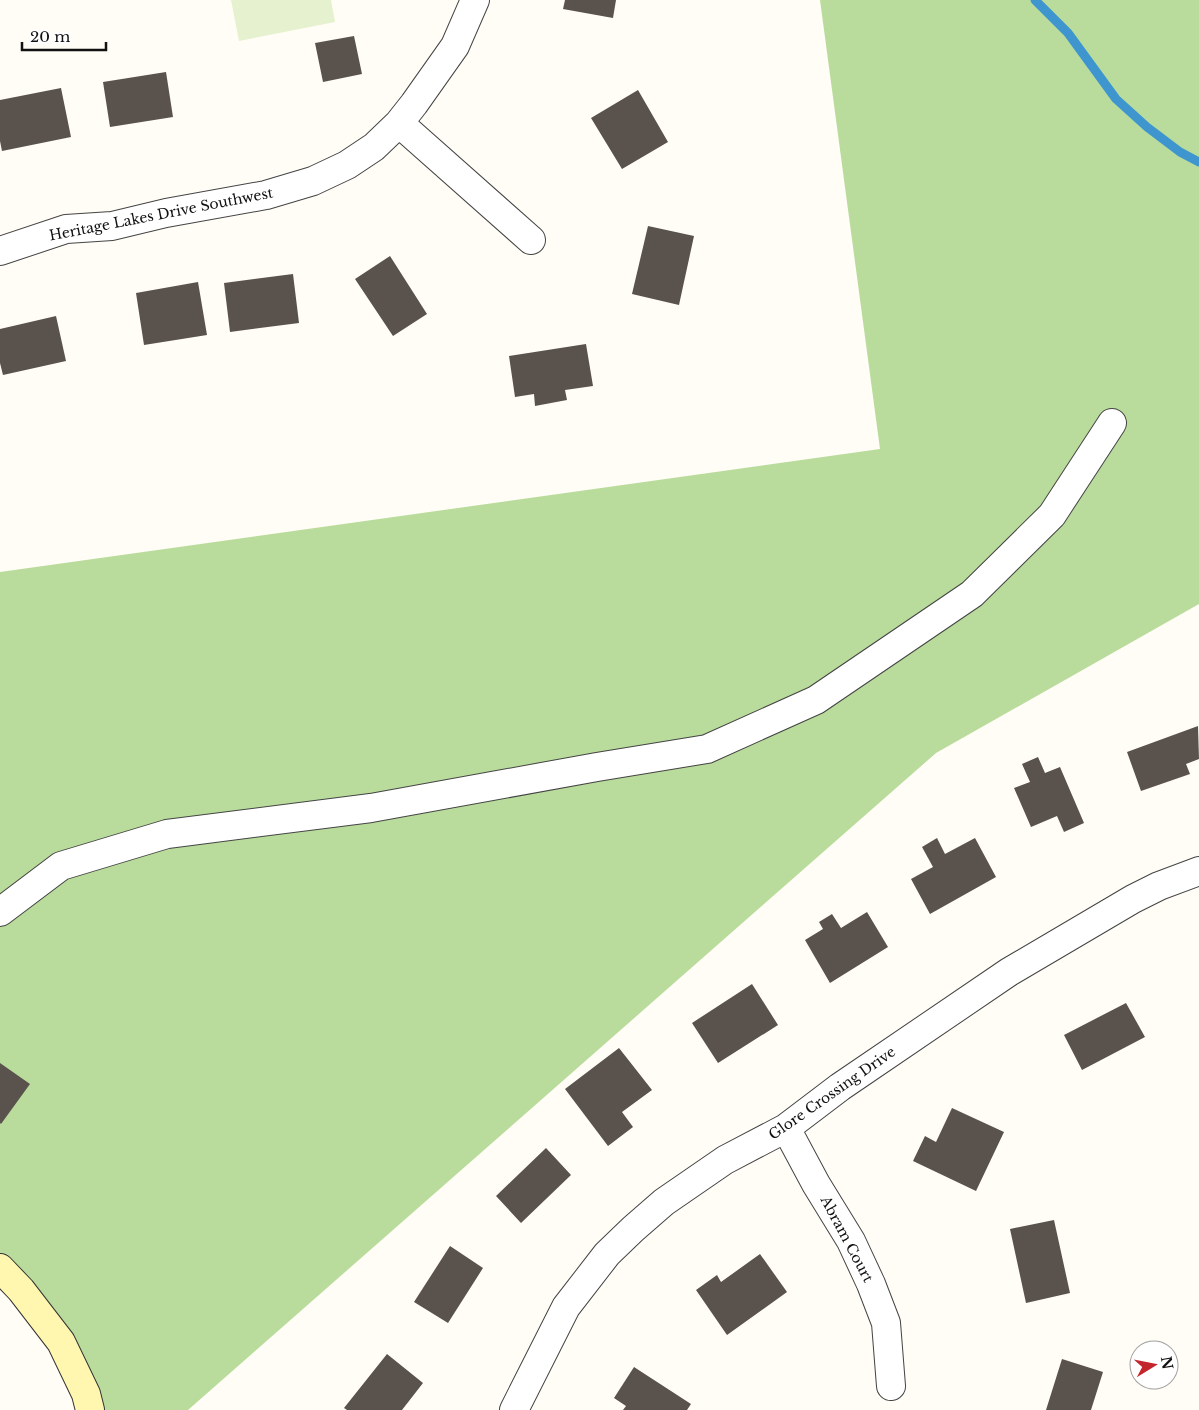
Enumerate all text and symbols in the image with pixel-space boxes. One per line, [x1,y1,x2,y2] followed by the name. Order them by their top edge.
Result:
[22,20,106,52] scale bar
[30,27,70,46] text: 20 m
[48,183,275,245] street label: Heritage Lakes Drive Southwest
[765,1042,899,1144] street label: Glore Crossing Drive
[816,1192,878,1286] street label: Abram Court
[1129,1340,1179,1390] north arrow
[1157,1355,1177,1371] text: N

